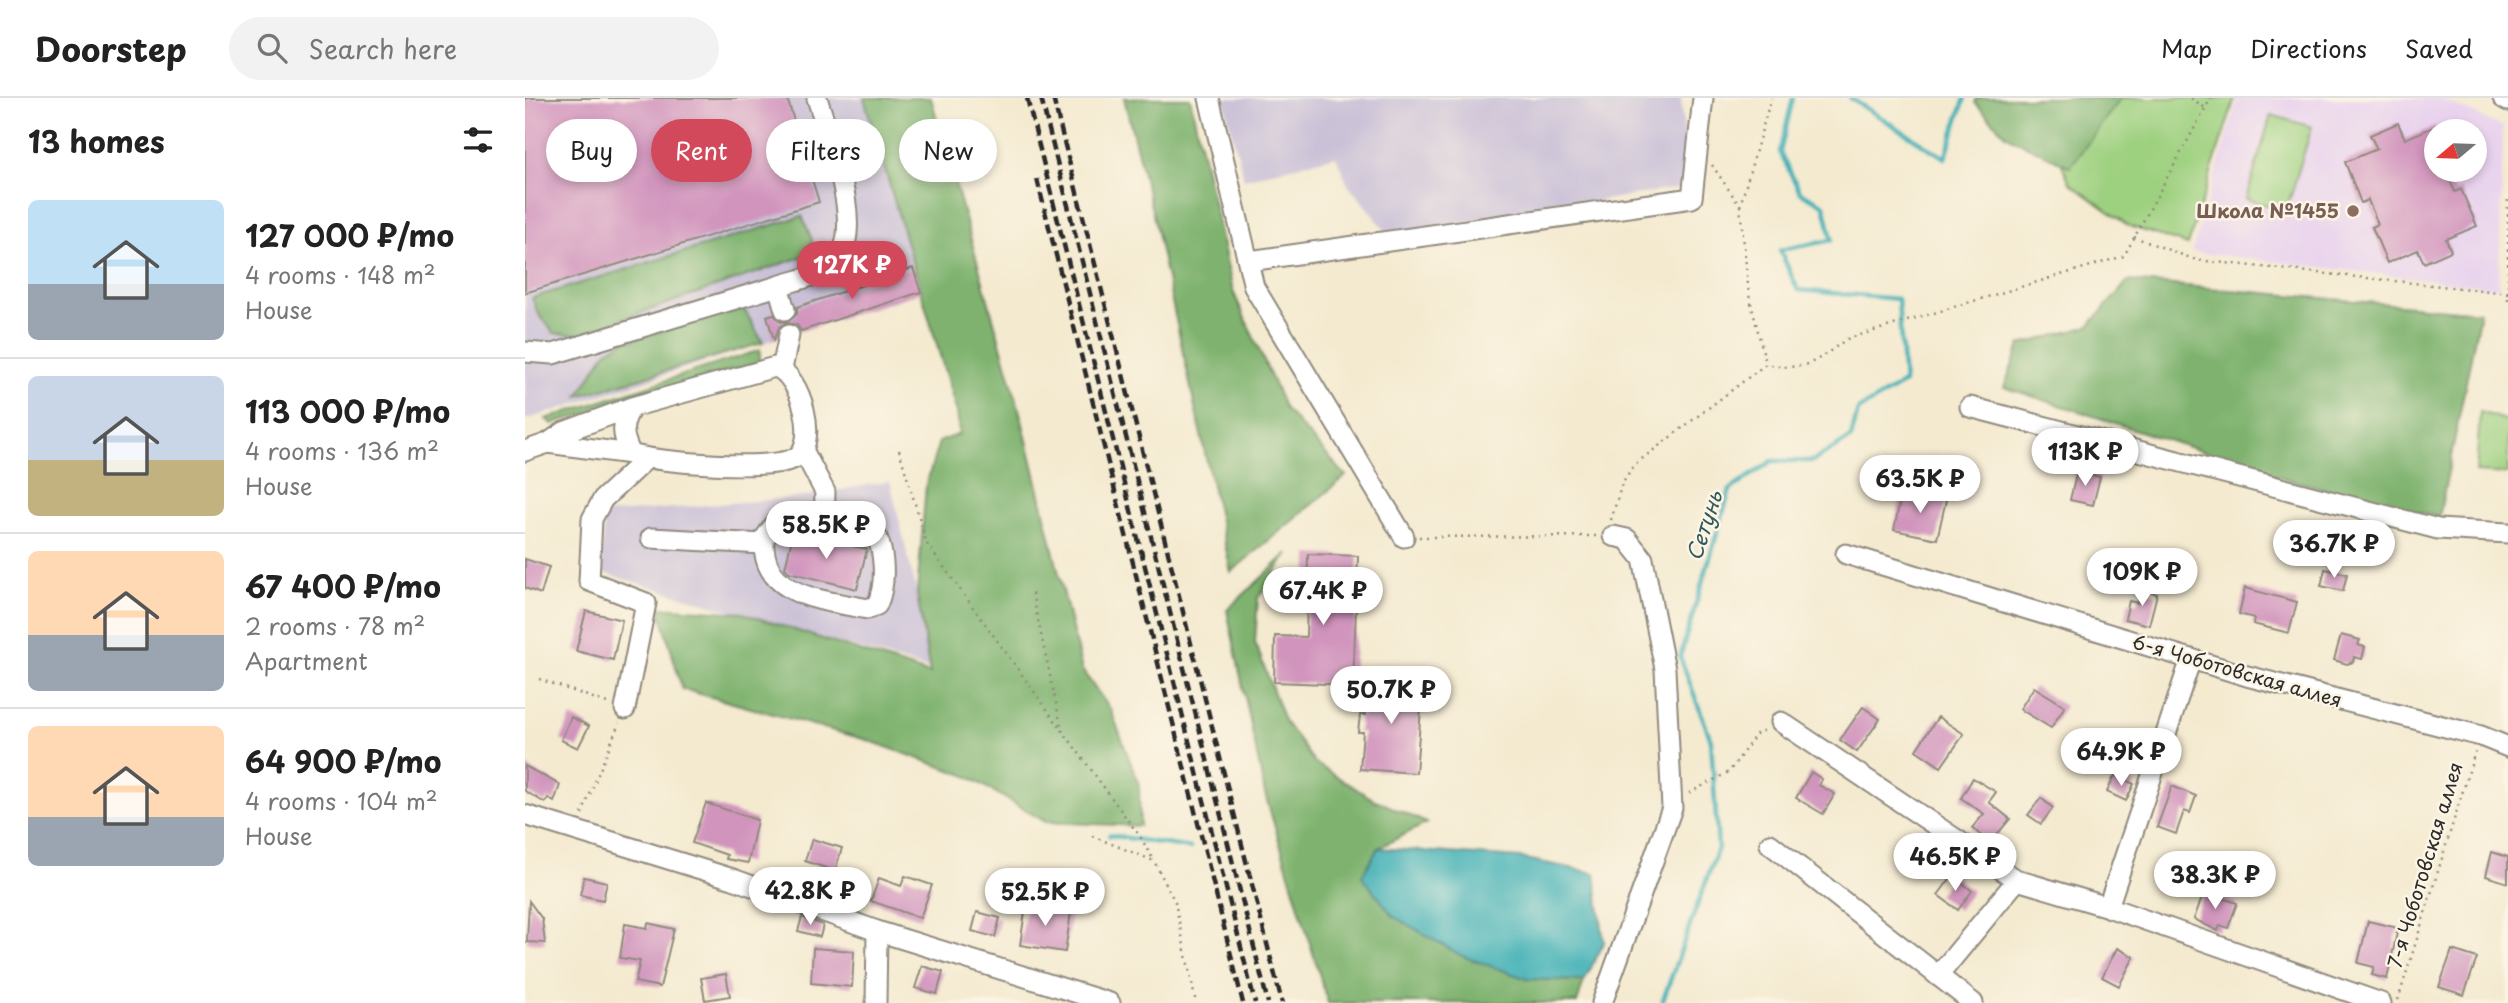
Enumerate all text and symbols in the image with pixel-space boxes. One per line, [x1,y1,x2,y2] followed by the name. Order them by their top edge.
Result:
[229,17,719,80] search box
[35,23,187,73] text: Doorstep
[253,29,291,67] icon: search
[309,29,457,68] text: Search here
[2161,30,2212,66] text: Map
[2250,30,2367,66] text: Directions
[2405,30,2473,66] text: Saved
[28,118,165,163] text: 13 homes
[546,119,637,182] chip: Buy
[651,119,752,182] chip: Rent
[766,119,885,182] chip: Filters
[899,119,997,182] chip: New
[2424,119,2487,182] north arrow
[2424,119,2487,182] map controls
[459,121,497,159] icon: filters
[2196,196,2339,224] place label: Школа №1455
[2345,203,2361,219] marker: Школа №1455
[245,212,454,257] text: 127 000 ₽/mo
[84,228,168,312] icon: home
[795,242,909,301] pin: 127K ₽
[813,246,891,281] text: 127K ₽
[245,257,436,292] text: 4 rooms · 148 m²
[245,292,312,327] text: House
[245,388,450,433] text: 113 000 ₽/mo
[84,404,168,488] icon: home
[2028,428,2142,488] pin: 113K ₽
[245,433,439,468] text: 4 rooms · 136 m²
[2048,433,2122,468] text: 113K ₽
[1855,456,1985,515] pin: 63.5K ₽
[1875,460,1965,495] text: 63.5K ₽
[245,468,312,503] text: House
[1677,485,1730,565] water label: Сетунь
[761,502,891,561] pin: 58.5K ₽
[782,506,870,541] text: 58.5K ₽
[2269,520,2399,580] pin: 36.7K ₽
[2289,525,2379,560] text: 36.7K ₽
[2085,548,2199,608] pin: 109K ₽
[2103,553,2181,588] text: 109K ₽
[245,563,441,608] text: 67 400 ₽/mo
[1258,568,1388,627] pin: 67.4K ₽
[1279,572,1367,607] text: 67.4K ₽
[84,579,168,663] icon: home
[245,608,425,643] text: 2 rooms · 78 m²
[2129,627,2345,713] street label: 6-я Чоботовская аллея
[245,643,368,678] text: Apartment
[1326,666,1456,726] pin: 50.7K ₽
[1346,671,1436,706] text: 50.7K ₽
[2056,728,2186,788] pin: 64.9K ₽
[2077,733,2165,768] text: 64.9K ₽
[245,738,441,783] text: 64 900 ₽/mo
[84,754,168,838] icon: home
[2379,758,2469,971] street label: 7-я Чоботовская аллея
[245,783,438,818] text: 4 rooms · 104 m²
[245,818,312,853] text: House
[1890,834,2020,893] pin: 46.5K ₽
[1909,838,2001,873] text: 46.5K ₽
[2150,852,2280,911] pin: 38.3K ₽
[2170,856,2260,891] text: 38.3K ₽
[745,868,875,927] pin: 42.8K ₽
[980,868,1110,928] pin: 52.5K ₽
[765,872,855,907] text: 42.8K ₽
[1001,873,1089,908] text: 52.5K ₽

